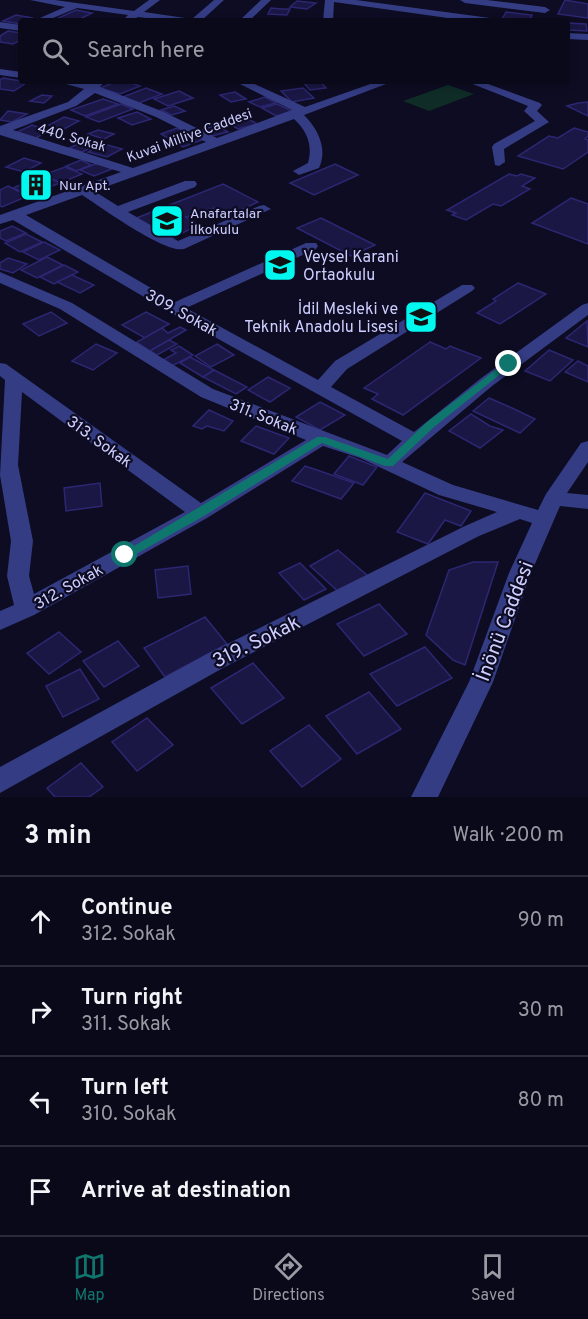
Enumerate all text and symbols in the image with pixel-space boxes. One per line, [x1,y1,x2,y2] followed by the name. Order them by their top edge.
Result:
[18,18,570,84] search box
[39,35,72,68] icon: search
[87,38,205,65] text: Search here
[125,106,254,167] street label: Kuvai Milliye Caddesi
[35,121,108,156] street label: 440. Sokak
[18,167,54,203] building icon: Nur Apt.
[59,178,111,195] place label: Nur Apt.
[149,203,185,239] school or university icon: Anafartalar İlkokulu
[190,206,262,239] place label: Anafartalar İlkokulu
[262,247,298,283] school or university icon: Veysel Karani Ortaokulu
[303,248,399,286] place label: Veysel Karani Ortaokulu
[141,286,221,342] street label: 309. Sokak
[244,299,398,338] place label: İdil Mesleki ve Teknik Anadolu Lisesi
[403,299,439,335] school or university icon: İdil Mesleki ve Teknik Anadolu Lisesi
[495,350,521,376] route end
[226,395,300,441] street label: 311. Sokak
[62,412,135,473] street label: 313. Sokak
[111,541,137,567] route start
[470,557,541,686] street label: İnönü Caddesi
[31,561,107,615] street label: 312. Sokak
[209,610,305,675] street label: 319. Sokak
[24,820,92,853] text: 3 min
[453,823,564,849] text: Walk · 200 m
[81,895,172,922] text: Continue
[24,905,57,938] icon: ahead
[518,908,564,934] text: 90 m
[81,922,176,948] text: 312. Sokak
[81,985,183,1012] text: Turn right
[24,995,57,1028] icon: right
[518,998,564,1024] text: 30 m
[81,1012,171,1038] text: 311. Sokak
[81,1075,169,1102] text: Turn left
[24,1085,57,1118] icon: left
[518,1088,564,1114] text: 80 m
[81,1102,177,1128] text: 310. Sokak
[24,1175,57,1208] icon: arrive
[81,1178,291,1205] text: Arrive at destination
[73,1250,106,1306] tab: Map
[252,1250,325,1306] tab: Directions
[471,1250,515,1306] tab: Saved

